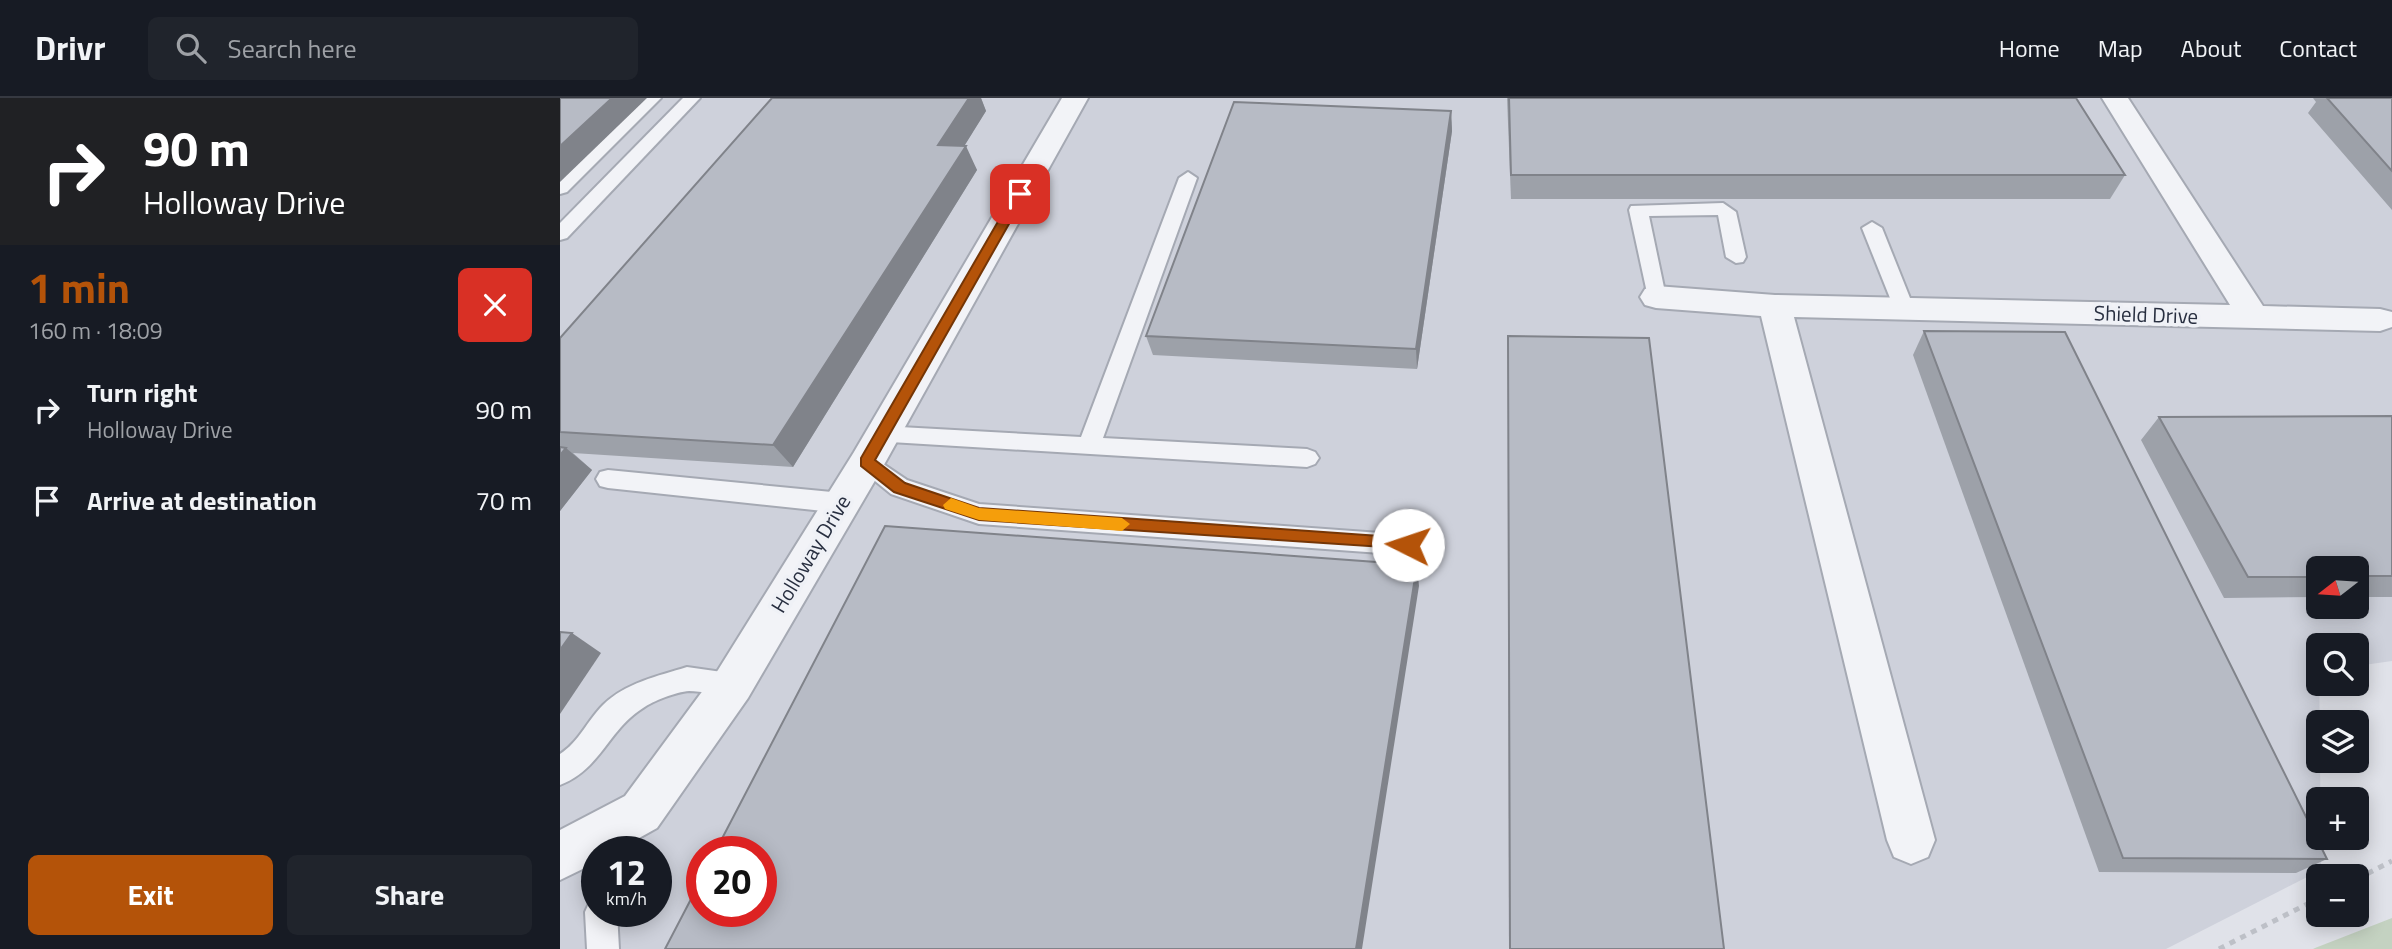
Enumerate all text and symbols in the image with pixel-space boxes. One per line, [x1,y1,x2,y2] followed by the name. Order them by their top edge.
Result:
[148,17,638,80] search box
[35,23,106,73] text: Drivr
[172,29,210,67] icon: search
[228,29,357,68] text: Search here
[1999,30,2060,66] text: Home
[2098,30,2143,66] text: Map
[2181,30,2241,66] text: About
[2279,30,2357,66] text: Contact
[143,110,250,185] text: 90 m
[28,126,119,217] icon: right
[990,164,1050,224] pin
[1001,175,1039,213] icon: arrive
[143,178,345,226] text: Holloway Drive
[28,255,130,319] text: 1 min
[458,268,532,342] button: close
[2093,296,2199,332] street label: Shield Drive
[28,313,163,348] text: 160 m · 18:09
[87,373,198,412] text: Turn right
[475,390,532,429] text: 90 m
[28,391,66,429] icon: right
[87,412,233,447] text: Holloway Drive
[87,481,317,520] text: Arrive at destination
[475,481,532,520] text: 70 m
[28,482,66,520] icon: arrive
[762,488,858,619] street label: Holloway Drive
[1371,508,1445,582] position arrow
[2306,556,2370,620] north arrow
[2306,556,2369,927] map controls
[2306,633,2369,696] button: search
[2306,710,2369,773] button: layers
[2306,787,2369,850] button: +
[686,836,777,927] speed limit sign: 20
[607,845,646,899] text: 12
[28,855,273,935] button: Exit
[287,855,532,935] button: Share
[2306,864,2369,927] button: −
[606,885,647,912] text: km/h

